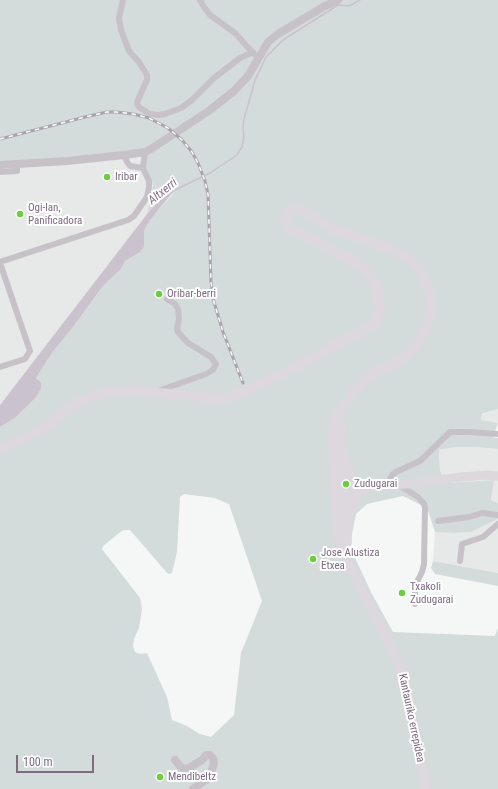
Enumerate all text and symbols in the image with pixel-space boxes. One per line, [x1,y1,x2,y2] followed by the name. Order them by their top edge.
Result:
[115,170,138,184] place label: Iribar
[102,172,112,182] marker: Iribar
[146,176,180,208] water label: Altxerri
[28,201,82,227] place label: Ogi-lan, Panificadora
[15,209,25,219] marker: Ogi-lan, Panificadora
[167,287,216,301] place label: Oribar-berri
[154,289,164,299] marker: Oribar-berri
[354,477,397,491] place label: Zudugarai
[341,479,351,489] marker: Zudugarai
[321,546,380,572] place label: Jose Alustiza Etxea
[308,554,318,564] marker: Jose Alustiza Etxea
[410,580,453,606] place label: Txakoli Zudugarai
[397,588,407,598] marker: Txakoli Zudugarai
[395,673,427,763] street label: Kantauriko errepidea
[18,747,96,773] scale bar
[23,755,53,769] text: 100 m
[168,770,216,784] place label: Mendibeltz
[155,772,165,782] marker: Mendibeltz

